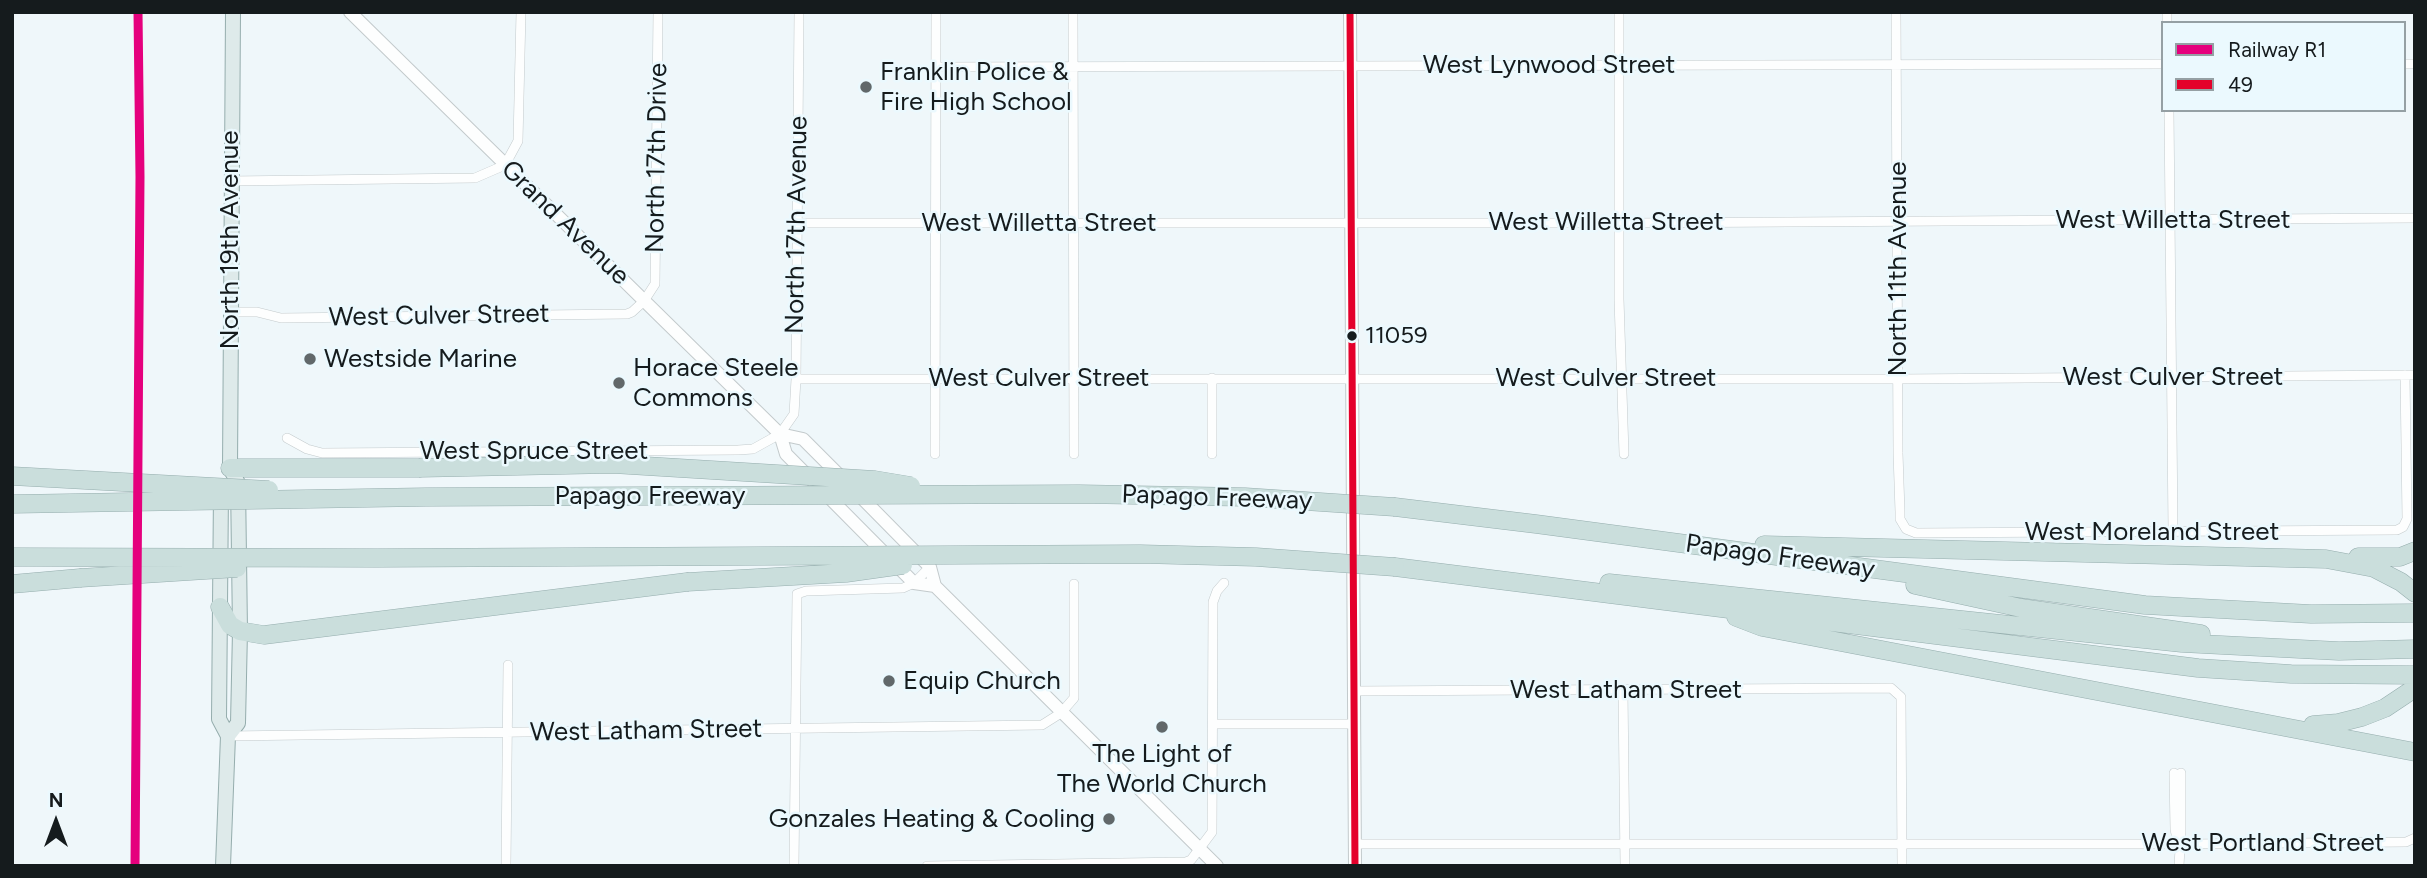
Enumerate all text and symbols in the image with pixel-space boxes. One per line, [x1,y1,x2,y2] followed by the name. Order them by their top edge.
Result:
[2161,21,2406,112] legend
[2228,37,2326,62] text: Railway R1
[1423,49,1675,81] street label: West Lynwood Street
[880,56,1072,118] place label: Franklin Police & Fire High School
[640,63,674,253] street label: North 17th Drive
[2228,72,2253,97] text: 49
[858,79,874,95] marker: Franklin Police & Fire High School
[779,116,815,334] street label: North 17th Avenue
[214,131,246,349] street label: North 19th Avenue
[494,154,636,292] street label: Grand Avenue
[1882,162,1914,376] street label: North 11th Avenue
[2055,204,2291,236] street label: West Willetta Street
[1488,206,1724,238] street label: West Willetta Street
[921,207,1157,239] street label: West Willetta Street
[328,298,550,334] street label: West Culver Street
[1365,322,1428,350] place label: 11059
[1345,329,1359,343] marker: 11059
[324,343,517,375] place label: Westside Marine
[302,351,318,367] marker: Westside Marine
[633,352,798,414] place label: Horace Steele Commons
[2063,361,2283,393] street label: West Culver Street
[929,362,1149,394] street label: West Culver Street
[1496,362,1716,394] street label: West Culver Street
[611,375,627,391] marker: Horace Steele Commons
[420,435,648,467] street label: West Spruce Street
[1121,479,1313,517] street label: Papago Freeway
[555,480,745,512] street label: Papago Freeway
[2025,516,2279,548] street label: West Moreland Street
[1683,528,1877,586] street label: Papago Freeway
[903,665,1061,697] place label: Equip Church
[881,673,897,689] marker: Equip Church
[1510,674,1742,706] street label: West Latham Street
[530,713,762,749] street label: West Latham Street
[1154,719,1170,735] marker: The Light of The World Church
[1057,738,1267,800] place label: The Light of The World Church
[21,787,91,857] north arrow
[49,789,63,812] text: N
[769,803,1095,835] place label: Gonzales Heating & Cooling
[1101,811,1117,827] marker: Gonzales Heating & Cooling
[2142,827,2384,859] street label: West Portland Street

